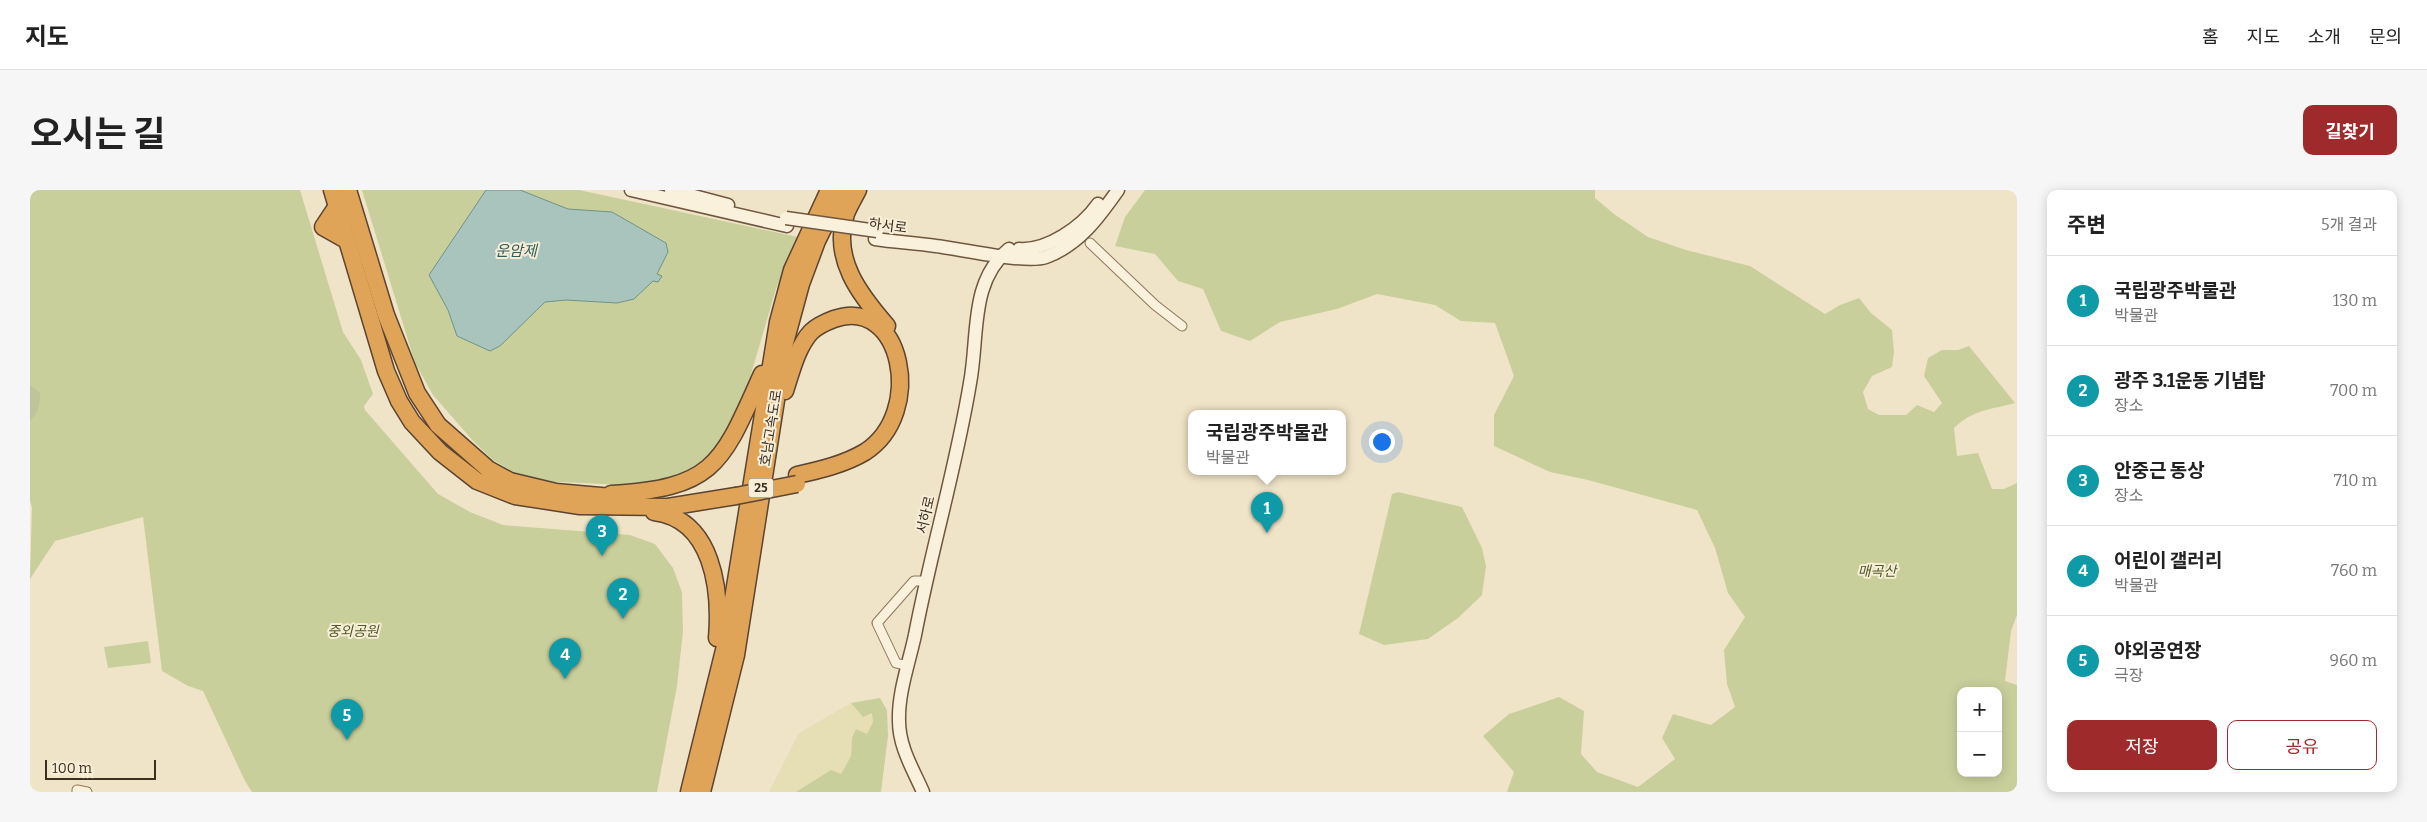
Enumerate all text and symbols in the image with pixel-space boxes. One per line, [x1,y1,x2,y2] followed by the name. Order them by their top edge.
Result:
[25,23,69,51] text: 지도
[2202,26,2219,48] text: 홈
[2247,26,2280,48] text: 지도
[2308,26,2341,48] text: 소개
[2369,26,2402,48] text: 문의
[2303,105,2397,155] button: 길찾기
[30,113,165,155] text: 오시는 길
[2067,212,2106,238] text: 주변
[868,215,908,237] street label: 하서로
[2321,215,2377,234] text: 5개 결과
[495,242,539,260] water label: 운암제
[2114,279,2236,302] text: 국립광주박물관
[2080,291,2086,310] text: 1
[2333,291,2377,310] text: 130 m
[2114,306,2158,325] text: 박물관
[2114,369,2266,392] text: 광주 3.1운동 기념탑
[2078,381,2088,400] text: 2
[2330,381,2377,400] text: 700 m
[757,388,785,467] street label: 호남고속도로
[2114,396,2143,415] text: 장소
[1188,410,1346,475] popup
[1206,421,1328,444] text: 국립광주박물관
[1369,429,1395,455] your location
[1206,448,1250,467] text: 박물관
[2114,459,2205,482] text: 안중근 동상
[2078,471,2088,490] text: 3
[2334,471,2377,490] text: 710 m
[748,478,774,498] road number: 25
[2114,486,2143,505] text: 장소
[1251,492,1283,533] pin: 1
[913,494,939,536] street label: 서하로
[586,515,618,556] pin: 3
[2114,549,2222,572] text: 어린이 갤러리
[2078,561,2088,580] text: 4
[2331,561,2377,580] text: 760 m
[1858,563,1898,580] park label: 매곡산
[2114,576,2158,595] text: 박물관
[607,578,639,619] pin: 2
[327,623,380,640] park label: 중외공원
[549,638,581,679] pin: 4
[2114,639,2201,662] text: 야외공연장
[2079,651,2087,670] text: 5
[2330,651,2377,670] text: 960 m
[2114,666,2143,685] text: 극장
[1957,687,2002,777] map controls
[1957,687,2002,732] button: +
[331,699,363,740] pin: 5
[2067,720,2217,770] button: 저장
[2227,720,2377,770] button: 공유
[1957,732,2002,777] button: −
[45,757,156,780] scale bar
[52,760,92,777] text: 100 m

